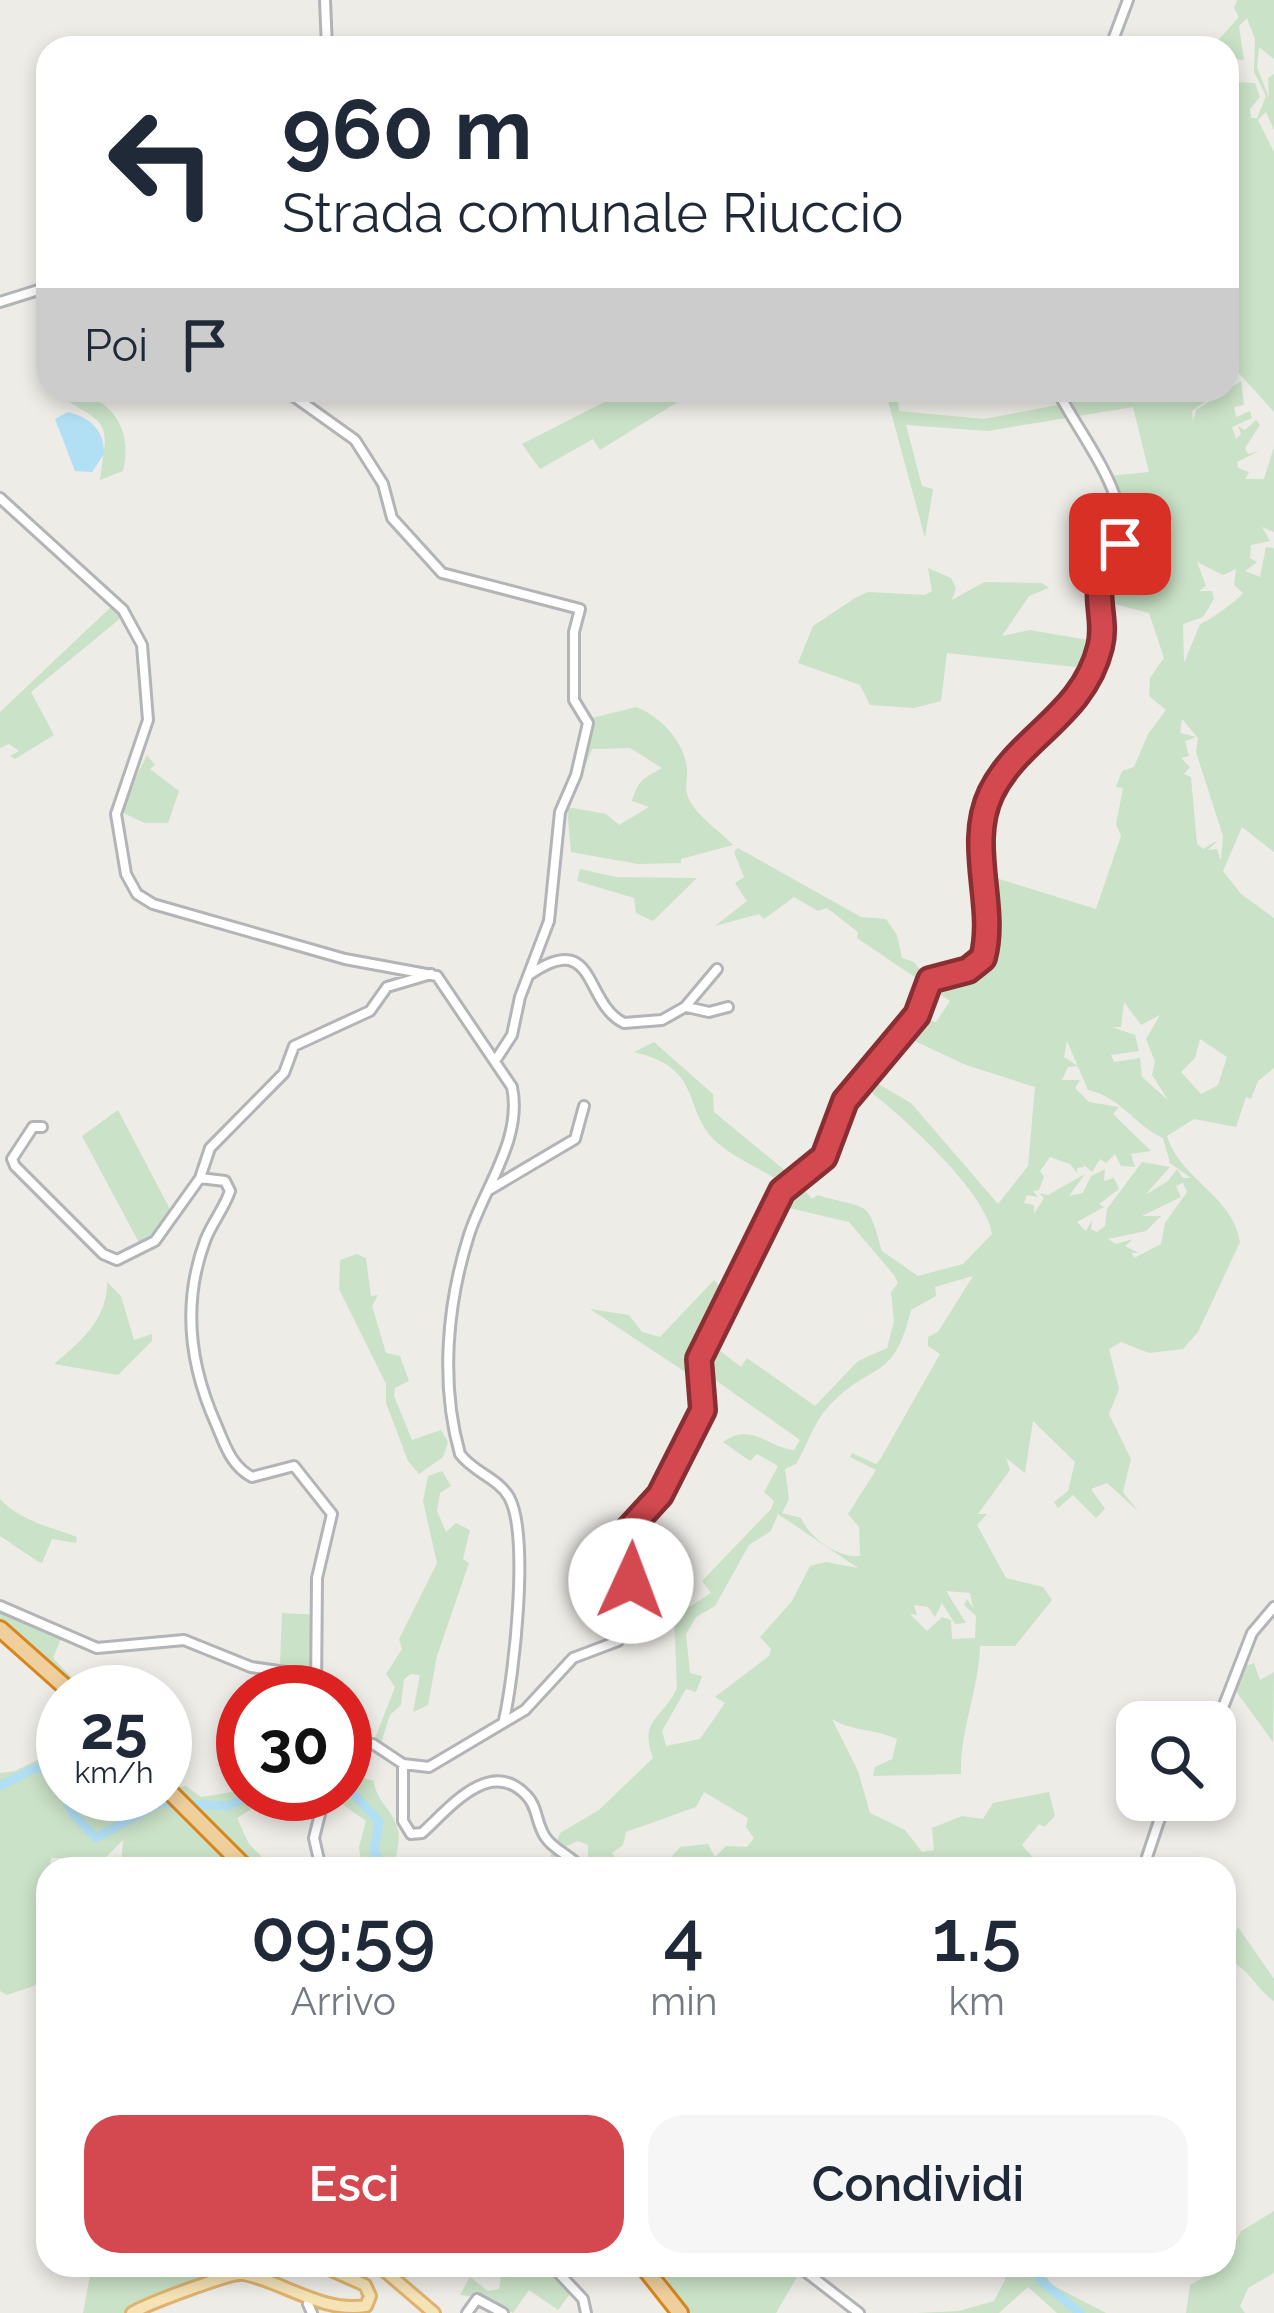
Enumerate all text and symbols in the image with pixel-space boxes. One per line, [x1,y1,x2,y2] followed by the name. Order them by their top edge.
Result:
[282,80,532,179] text: 960 m
[84,84,240,240] icon: left
[282,181,904,245] text: Strada comunale Riuccio
[172,312,238,378] icon: arrive
[84,319,148,372] text: Poi
[1069,493,1171,595] pin
[1087,511,1153,577] icon: arrive
[568,1518,694,1644] position arrow
[216,1665,372,1821] speed limit sign: 30
[80,1693,148,1763] text: 25
[1116,1701,1236,1821] map controls
[1116,1701,1236,1821] button: search
[74,1755,154,1790] text: km/h
[251,1893,436,1978] text: 09:59
[664,1893,704,1978] text: 4
[932,1893,1021,1978] text: 1.5
[290,1978,396,2024] text: Arrivo
[650,1978,717,2024] text: min
[948,1978,1005,2024] text: km
[84,2115,624,2253] button: Esci
[648,2115,1188,2253] button: Condividi

